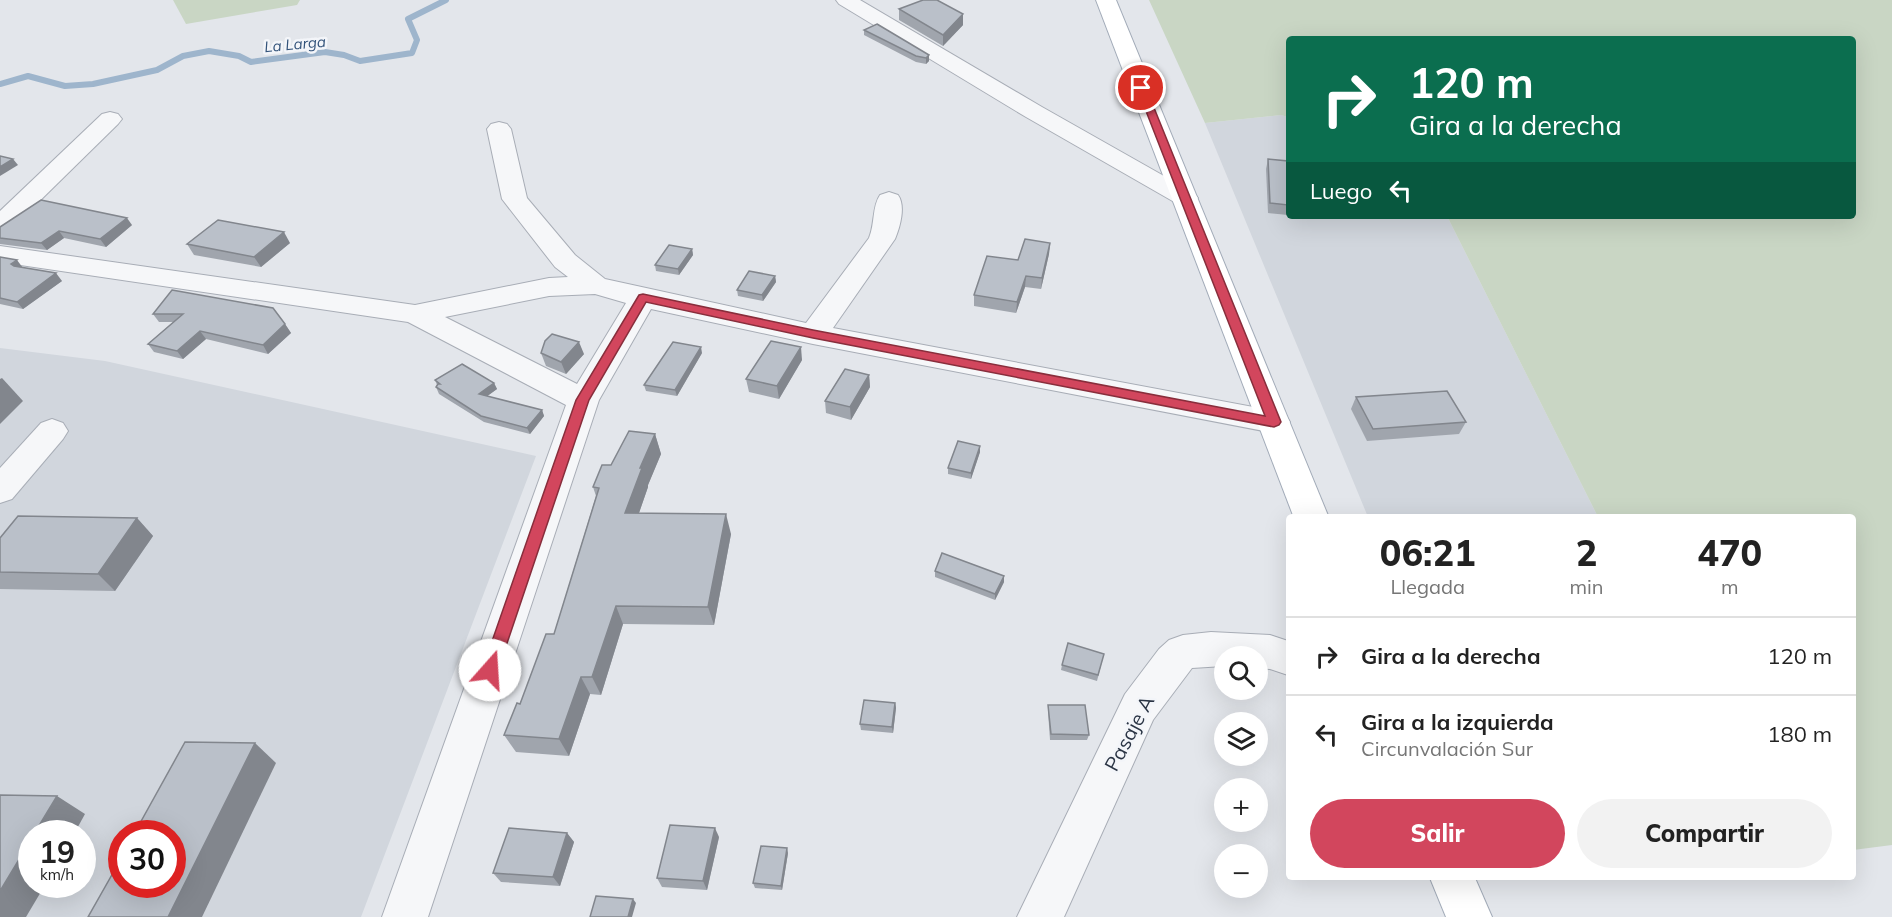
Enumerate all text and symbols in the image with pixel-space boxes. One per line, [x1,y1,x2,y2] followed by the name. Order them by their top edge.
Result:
[263,32,327,56] water label: La Larga
[1409,56,1534,109] text: 120 m
[1310,60,1388,138] icon: right
[1115,62,1166,113] pin
[1124,71,1157,104] icon: arrive
[1409,108,1622,142] text: Gira a la derecha
[1384,174,1417,207] icon: left
[1310,177,1372,205] text: Luego
[1380,530,1476,575] text: 06:21
[1576,530,1597,575] text: 2
[1697,530,1762,575] text: 470
[1390,574,1465,599] text: Llegada
[1569,574,1604,599] text: min
[1721,574,1739,599] text: m
[458,638,522,702] position arrow
[1310,640,1343,673] icon: right
[1361,642,1541,670] text: Gira a la derecha
[1767,642,1832,670] text: 120 m
[1214,646,1268,898] map controls
[1214,646,1268,700] button: search
[1099,691,1159,775] street label: Pasaje A
[1361,708,1554,736] text: Gira a la izquierda
[1214,712,1268,766] button: layers
[1310,718,1343,751] icon: left
[1767,720,1832,748] text: 180 m
[1361,736,1533,761] text: Circunvalación Sur
[1214,778,1268,832] button: +
[1310,799,1565,868] button: Salir
[1577,799,1832,868] button: Compartir
[108,820,186,898] speed limit sign: 30
[39,833,75,871] text: 19
[1214,844,1268,898] button: −
[40,865,74,884] text: km/h

